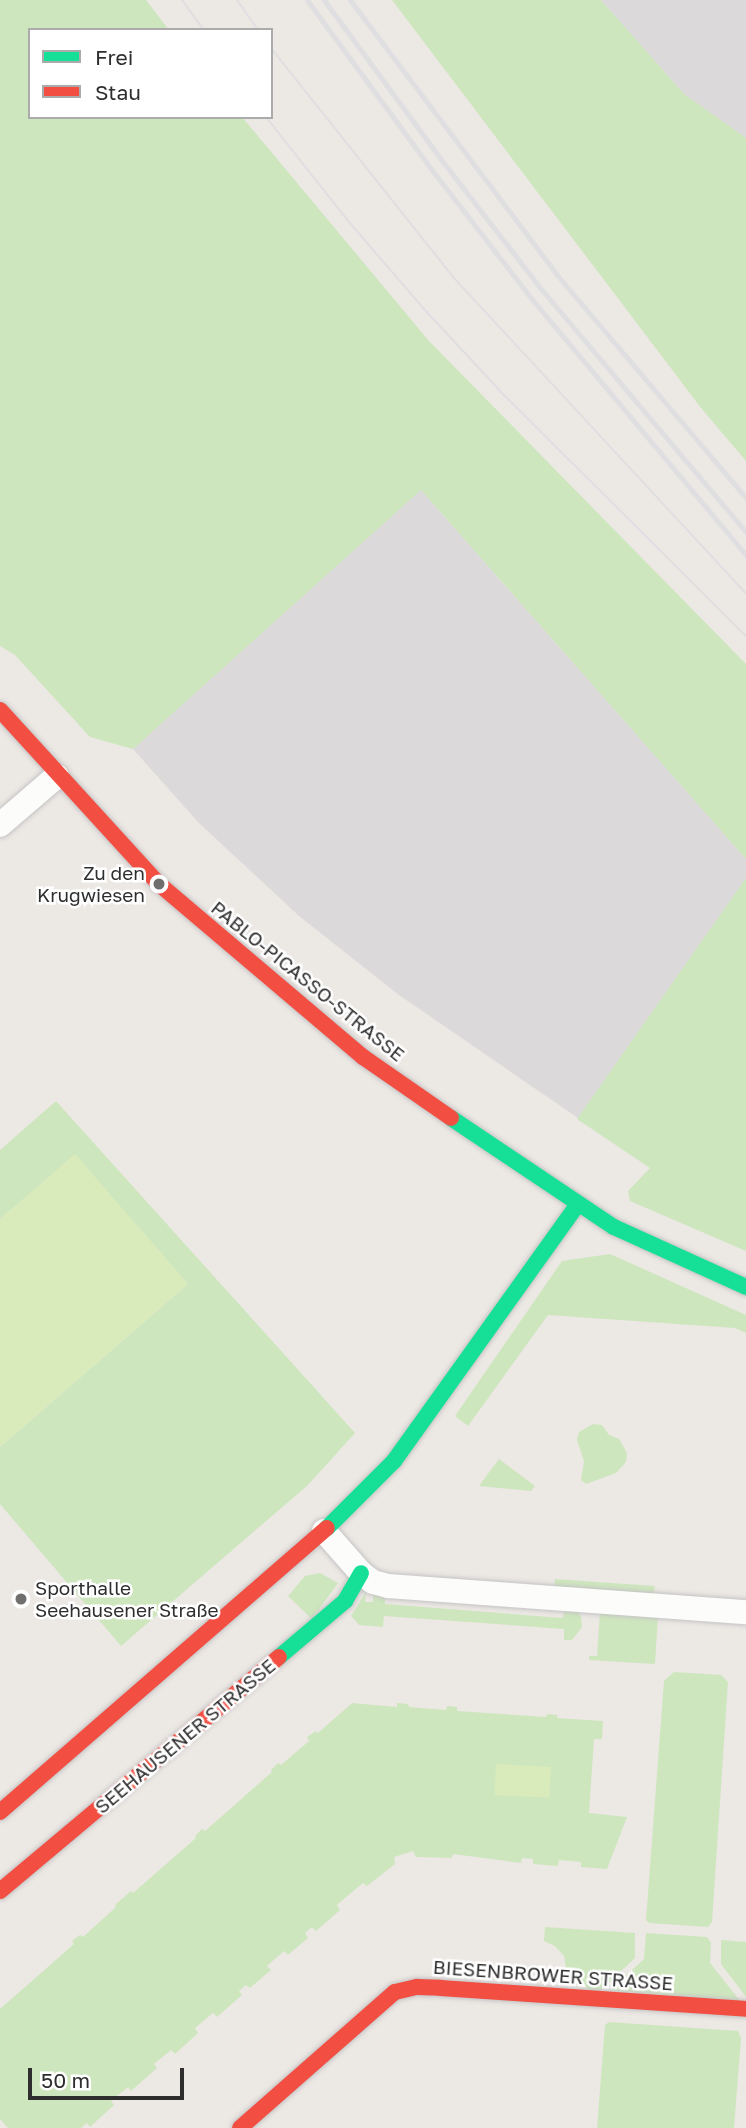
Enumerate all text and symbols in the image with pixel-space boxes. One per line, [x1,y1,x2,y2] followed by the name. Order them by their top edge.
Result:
[28,28,273,119] legend
[95,44,133,70] text: Frei
[95,79,141,105] text: Stau
[37,862,145,906] place label: Zu den Krugwiesen
[151,876,167,892] marker: Zu den Krugwiesen
[207,896,409,1066] street label: PABLO-PICASSO-STRASSE
[35,1577,218,1621] place label: Sporthalle Seehausener Straße
[13,1591,29,1607] marker: Sporthalle Seehausener Straße
[90,1654,280,1818] street label: SEEHAUSENER STRASSE
[432,1955,674,1995] street label: BIESENBROWER STRASSE
[32,2054,187,2098] scale bar
[41,2067,90,2093] text: 50 m

